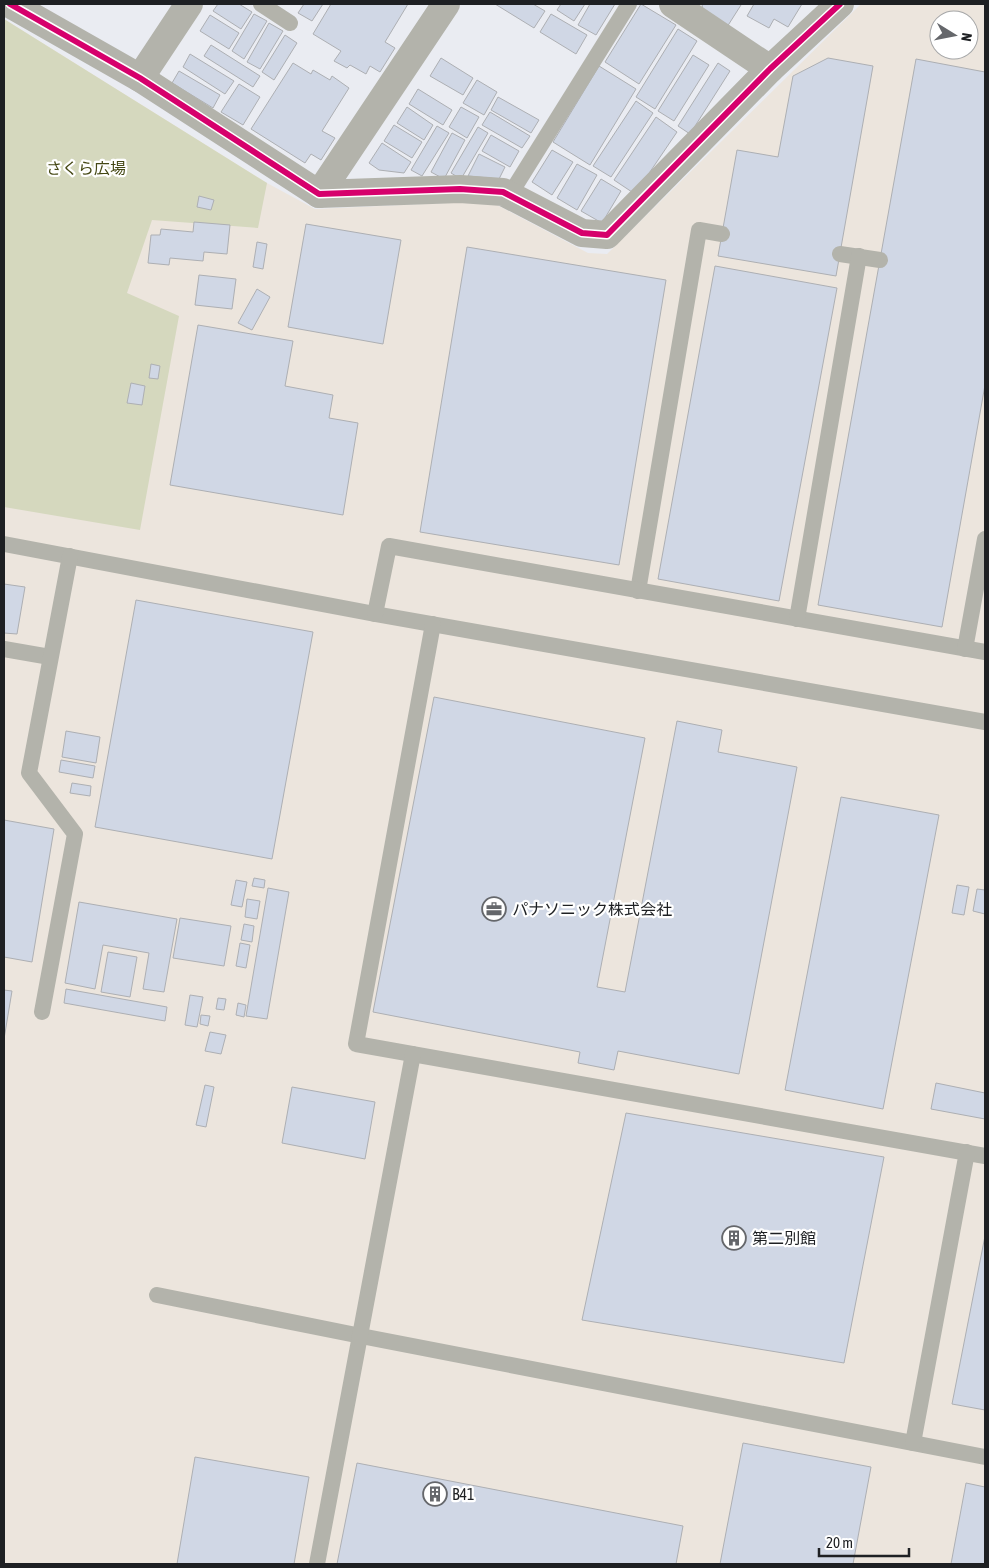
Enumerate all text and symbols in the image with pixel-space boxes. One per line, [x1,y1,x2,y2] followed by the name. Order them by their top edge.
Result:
[929,10,979,60] north arrow
[958,32,975,43] text: N
[46,159,126,177] park label: さくら広場
[481,896,507,922] office icon: パナソニック株式会社
[512,900,672,918] place label: パナソニック株式会社
[721,1225,747,1251] building icon: 第二別館
[752,1229,816,1247] place label: 第二別館
[422,1481,448,1507] building icon: B41
[452,1485,475,1503] place label: B41
[819,1526,909,1558] scale bar
[826,1534,853,1551] text: 20 m

